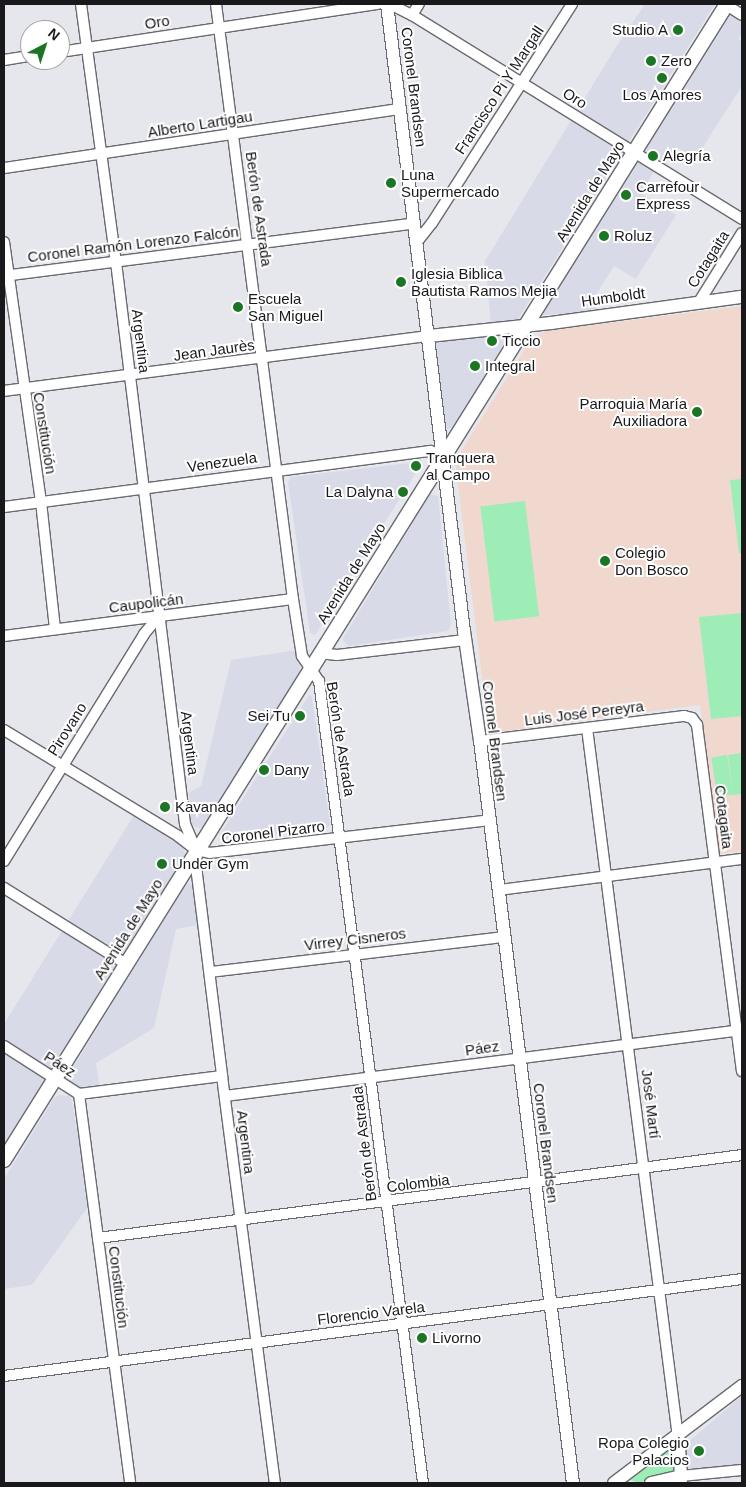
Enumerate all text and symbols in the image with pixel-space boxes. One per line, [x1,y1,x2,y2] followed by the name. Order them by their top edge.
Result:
[143,11,171,33] street label: Oro
[20,20,70,70] north arrow
[611,21,668,39] place label: Studio A
[451,22,547,158] street label: Francisco Pi Y Margall
[672,24,684,36] marker: Studio A
[45,25,63,44] text: N
[398,26,430,148] street label: Coronel Brandsen
[661,52,692,70] place label: Zero
[645,55,657,67] marker: Zero
[656,72,668,84] marker: Los Amores
[560,84,590,112] street label: Oro
[622,86,702,104] place label: Los Amores
[146,107,254,141] street label: Alberto Lartigau
[552,137,628,245] street label: Avenida de Mayo
[663,147,711,165] place label: Alegría
[242,150,276,268] street label: Berón de Astrada
[647,150,659,162] marker: Alegría
[401,165,499,200] place label: Luna Supermercado
[385,177,397,189] marker: Luna Supermercado
[636,177,699,212] place label: Carrefour Express
[620,189,632,201] marker: Carrefour Express
[26,222,240,266] street label: Coronel Ramón Lorenzo Falcón
[614,227,652,245] place label: Roluz
[683,227,733,291] street label: Cotagaita
[598,230,610,242] marker: Roluz
[411,264,557,299] place label: Iglesia Biblica Bautista Ramos Mejia
[395,276,407,288] marker: Iglesia Biblica Bautista Ramos Mejia
[580,284,646,310] street label: Humboldt
[248,289,323,324] place label: Escuela San Miguel
[232,301,244,313] marker: Escuela San Miguel
[128,308,154,374] street label: Argentina
[502,332,541,350] place label: Ticcio
[172,335,256,365] street label: Jean Jaurès
[486,335,498,347] marker: Ticcio
[485,357,535,375] place label: Integral
[469,360,481,372] marker: Integral
[30,391,60,475] street label: Constitución
[579,394,687,429] place label: Parroquia María Auxiliadora
[691,406,703,418] marker: Parroquia María Auxiliadora
[186,448,258,476] street label: Venezuela
[426,448,495,483] place label: Tranquera al Campo
[410,460,422,472] marker: Tranquera al Campo
[325,483,393,501] place label: La Dalyna
[397,486,409,498] marker: La Dalyna
[313,519,389,627] street label: Avenida de Mayo
[615,543,688,578] place label: Colegio Don Bosco
[599,555,611,567] marker: Colegio Don Bosco
[108,589,184,617] street label: Caupolicán
[323,680,359,798] street label: Berón de Astrada
[479,680,511,802] street label: Coronel Brandsen
[523,697,645,729] street label: Luis José Pereyra
[44,699,90,759] street label: Pirovano
[247,707,290,725] place label: Sei Tu
[177,710,203,776] street label: Argentina
[294,710,306,722] marker: Sei Tu
[274,761,309,779] place label: Dany
[258,764,270,776] marker: Dany
[711,784,737,850] street label: Cotagaita
[175,798,234,816] place label: Kavanag
[159,801,171,813] marker: Kavanag
[220,817,326,847] street label: Coronel Pizarro
[172,855,249,873] place label: Under Gym
[156,858,168,870] marker: Under Gym
[90,875,166,983] street label: Avenida de Mayo
[303,924,407,954] street label: Virrey Cisneros
[464,1037,500,1059] street label: Páez
[41,1047,79,1081] street label: Páez
[638,1068,664,1140] street label: José Martí
[530,1082,562,1204] street label: Coronel Brandsen
[348,1085,380,1203] street label: Berón de Astrada
[233,1109,259,1175] street label: Argentina
[385,1170,451,1196] street label: Colombia
[105,1245,133,1329] street label: Constitución
[316,1297,426,1329] street label: Florencio Varela
[432,1329,481,1347] place label: Livorno
[416,1332,428,1344] marker: Livorno
[598,1433,689,1468] place label: Ropa Colegio Palacios
[693,1445,705,1457] marker: Ropa Colegio Palacios

